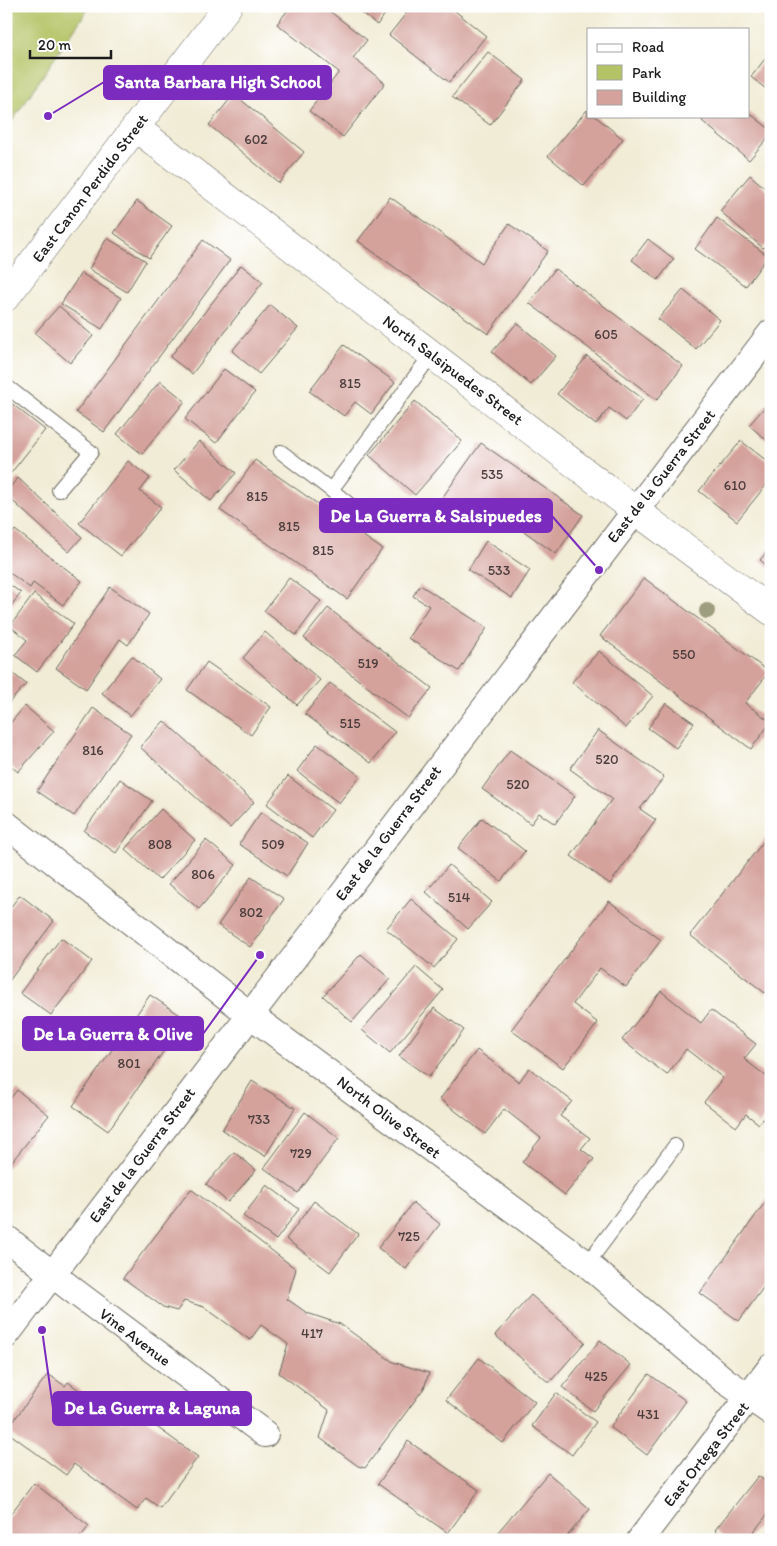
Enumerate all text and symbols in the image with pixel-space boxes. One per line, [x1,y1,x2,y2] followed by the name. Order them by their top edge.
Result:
[30,28,111,60] scale bar
[587,28,750,118] legend
[38,36,72,54] text: 20 m
[632,38,665,56] text: Road
[632,64,662,82] text: Park
[104,66,331,99] callout: Santa Barbara High School
[115,71,322,93] text: Santa Barbara High School
[632,88,686,106] text: Building
[28,110,152,266] street label: East Canon Perdido Street
[244,131,268,148] house number: 602
[379,311,527,429] street label: North Salsipuedes Street
[594,326,618,343] house number: 605
[339,375,361,392] house number: 815
[603,405,719,547] street label: East de la Guerra Street
[481,466,503,483] house number: 535
[724,477,746,494] house number: 610
[246,488,268,505] house number: 815
[320,499,552,532] callout: De La Guerra & Salsipuedes
[330,505,542,527] text: De La Guerra & Salsipuedes
[278,518,300,535] house number: 815
[312,542,334,559] house number: 815
[488,562,511,579] house number: 533
[672,646,696,663] house number: 550
[357,655,379,672] house number: 519
[339,715,361,732] house number: 515
[82,742,104,759] house number: 816
[595,751,619,768] house number: 520
[331,762,445,904] street label: East de la Guerra Street
[506,776,530,793] house number: 520
[148,836,172,853] house number: 808
[261,836,285,853] house number: 509
[191,866,215,883] house number: 806
[448,889,471,906] house number: 514
[239,904,263,921] house number: 802
[23,1017,203,1050] callout: De La Guerra & Olive
[33,1023,193,1045] text: De La Guerra & Olive
[118,1055,141,1072] house number: 801
[333,1072,445,1162] street label: North Olive Street
[85,1084,199,1226] street label: East de la Guerra Street
[248,1111,270,1128] house number: 733
[290,1145,312,1162] house number: 729
[398,1228,420,1245] house number: 725
[95,1304,175,1370] street label: Vine Avenue
[301,1325,323,1342] house number: 417
[584,1368,608,1385] house number: 425
[53,1392,251,1425] callout: De La Guerra & Laguna
[64,1397,240,1419] text: De La Guerra & Laguna
[659,1398,753,1510] street label: East Ortega Street
[637,1406,660,1423] house number: 431

